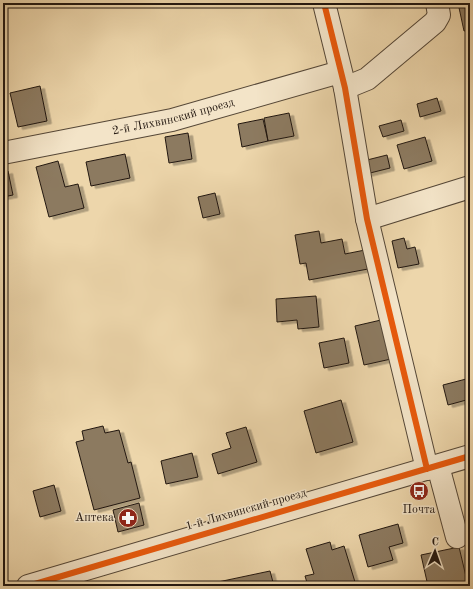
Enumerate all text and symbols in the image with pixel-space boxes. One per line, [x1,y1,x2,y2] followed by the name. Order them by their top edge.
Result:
[111,97,236,138] street label: 2-й Лихвинский проезд
[408,480,430,502] bus stop icon: Почта
[184,487,308,533] street label: 1-й Лихвинский проезд
[402,504,436,516] place label: Почта
[117,507,139,529] pharmacy icon: Аптека
[75,512,114,524] place label: Аптека
[415,531,455,571] north arrow
[431,537,439,548] text: С

